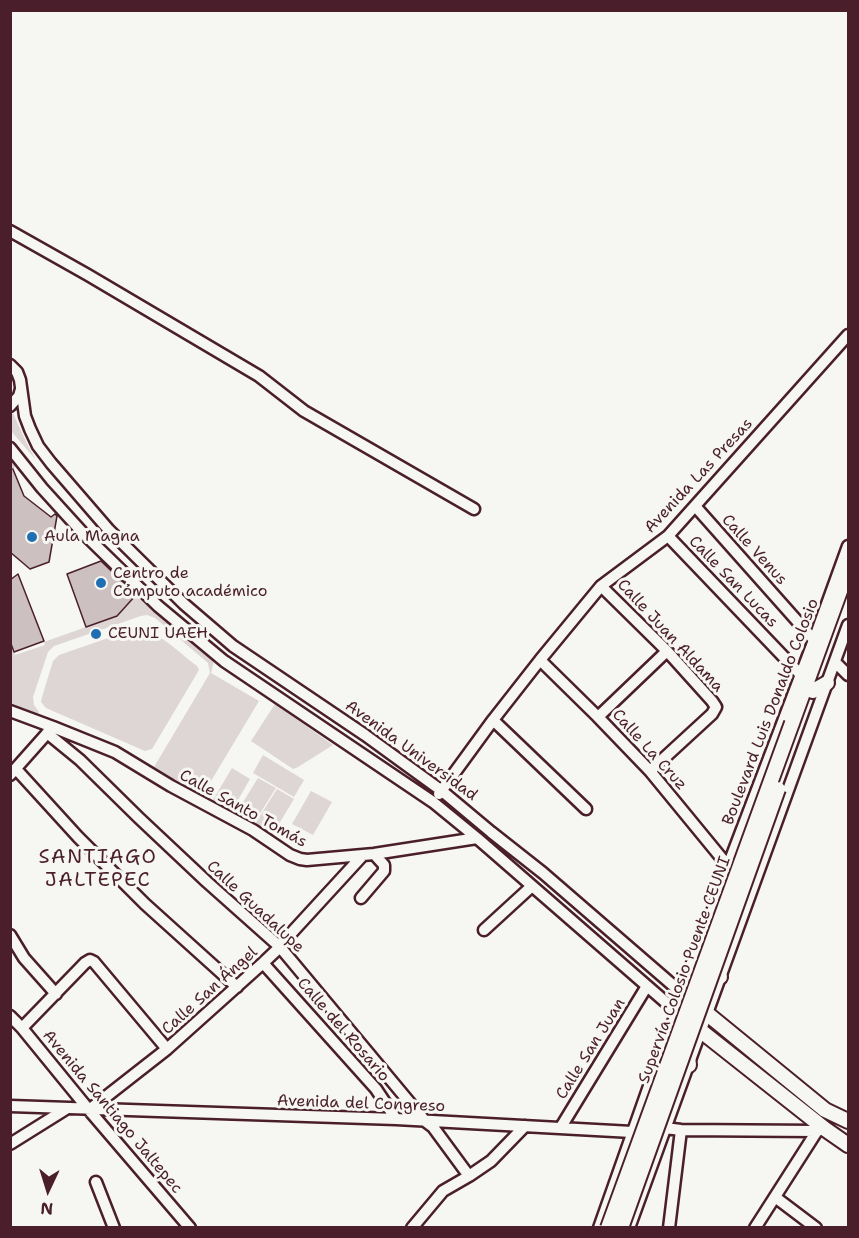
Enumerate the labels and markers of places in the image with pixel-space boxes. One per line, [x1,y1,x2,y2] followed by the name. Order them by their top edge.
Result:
[44,527,140,547] place label: Aula Magna
[25,530,39,544] marker: Aula Magna
[113,564,267,602] place label: Centro de Cómputo académico
[94,576,108,590] marker: Centro de Cómputo académico
[108,624,208,644] place label: CEUNI UAEH
[89,627,103,641] marker: CEUNI UAEH

